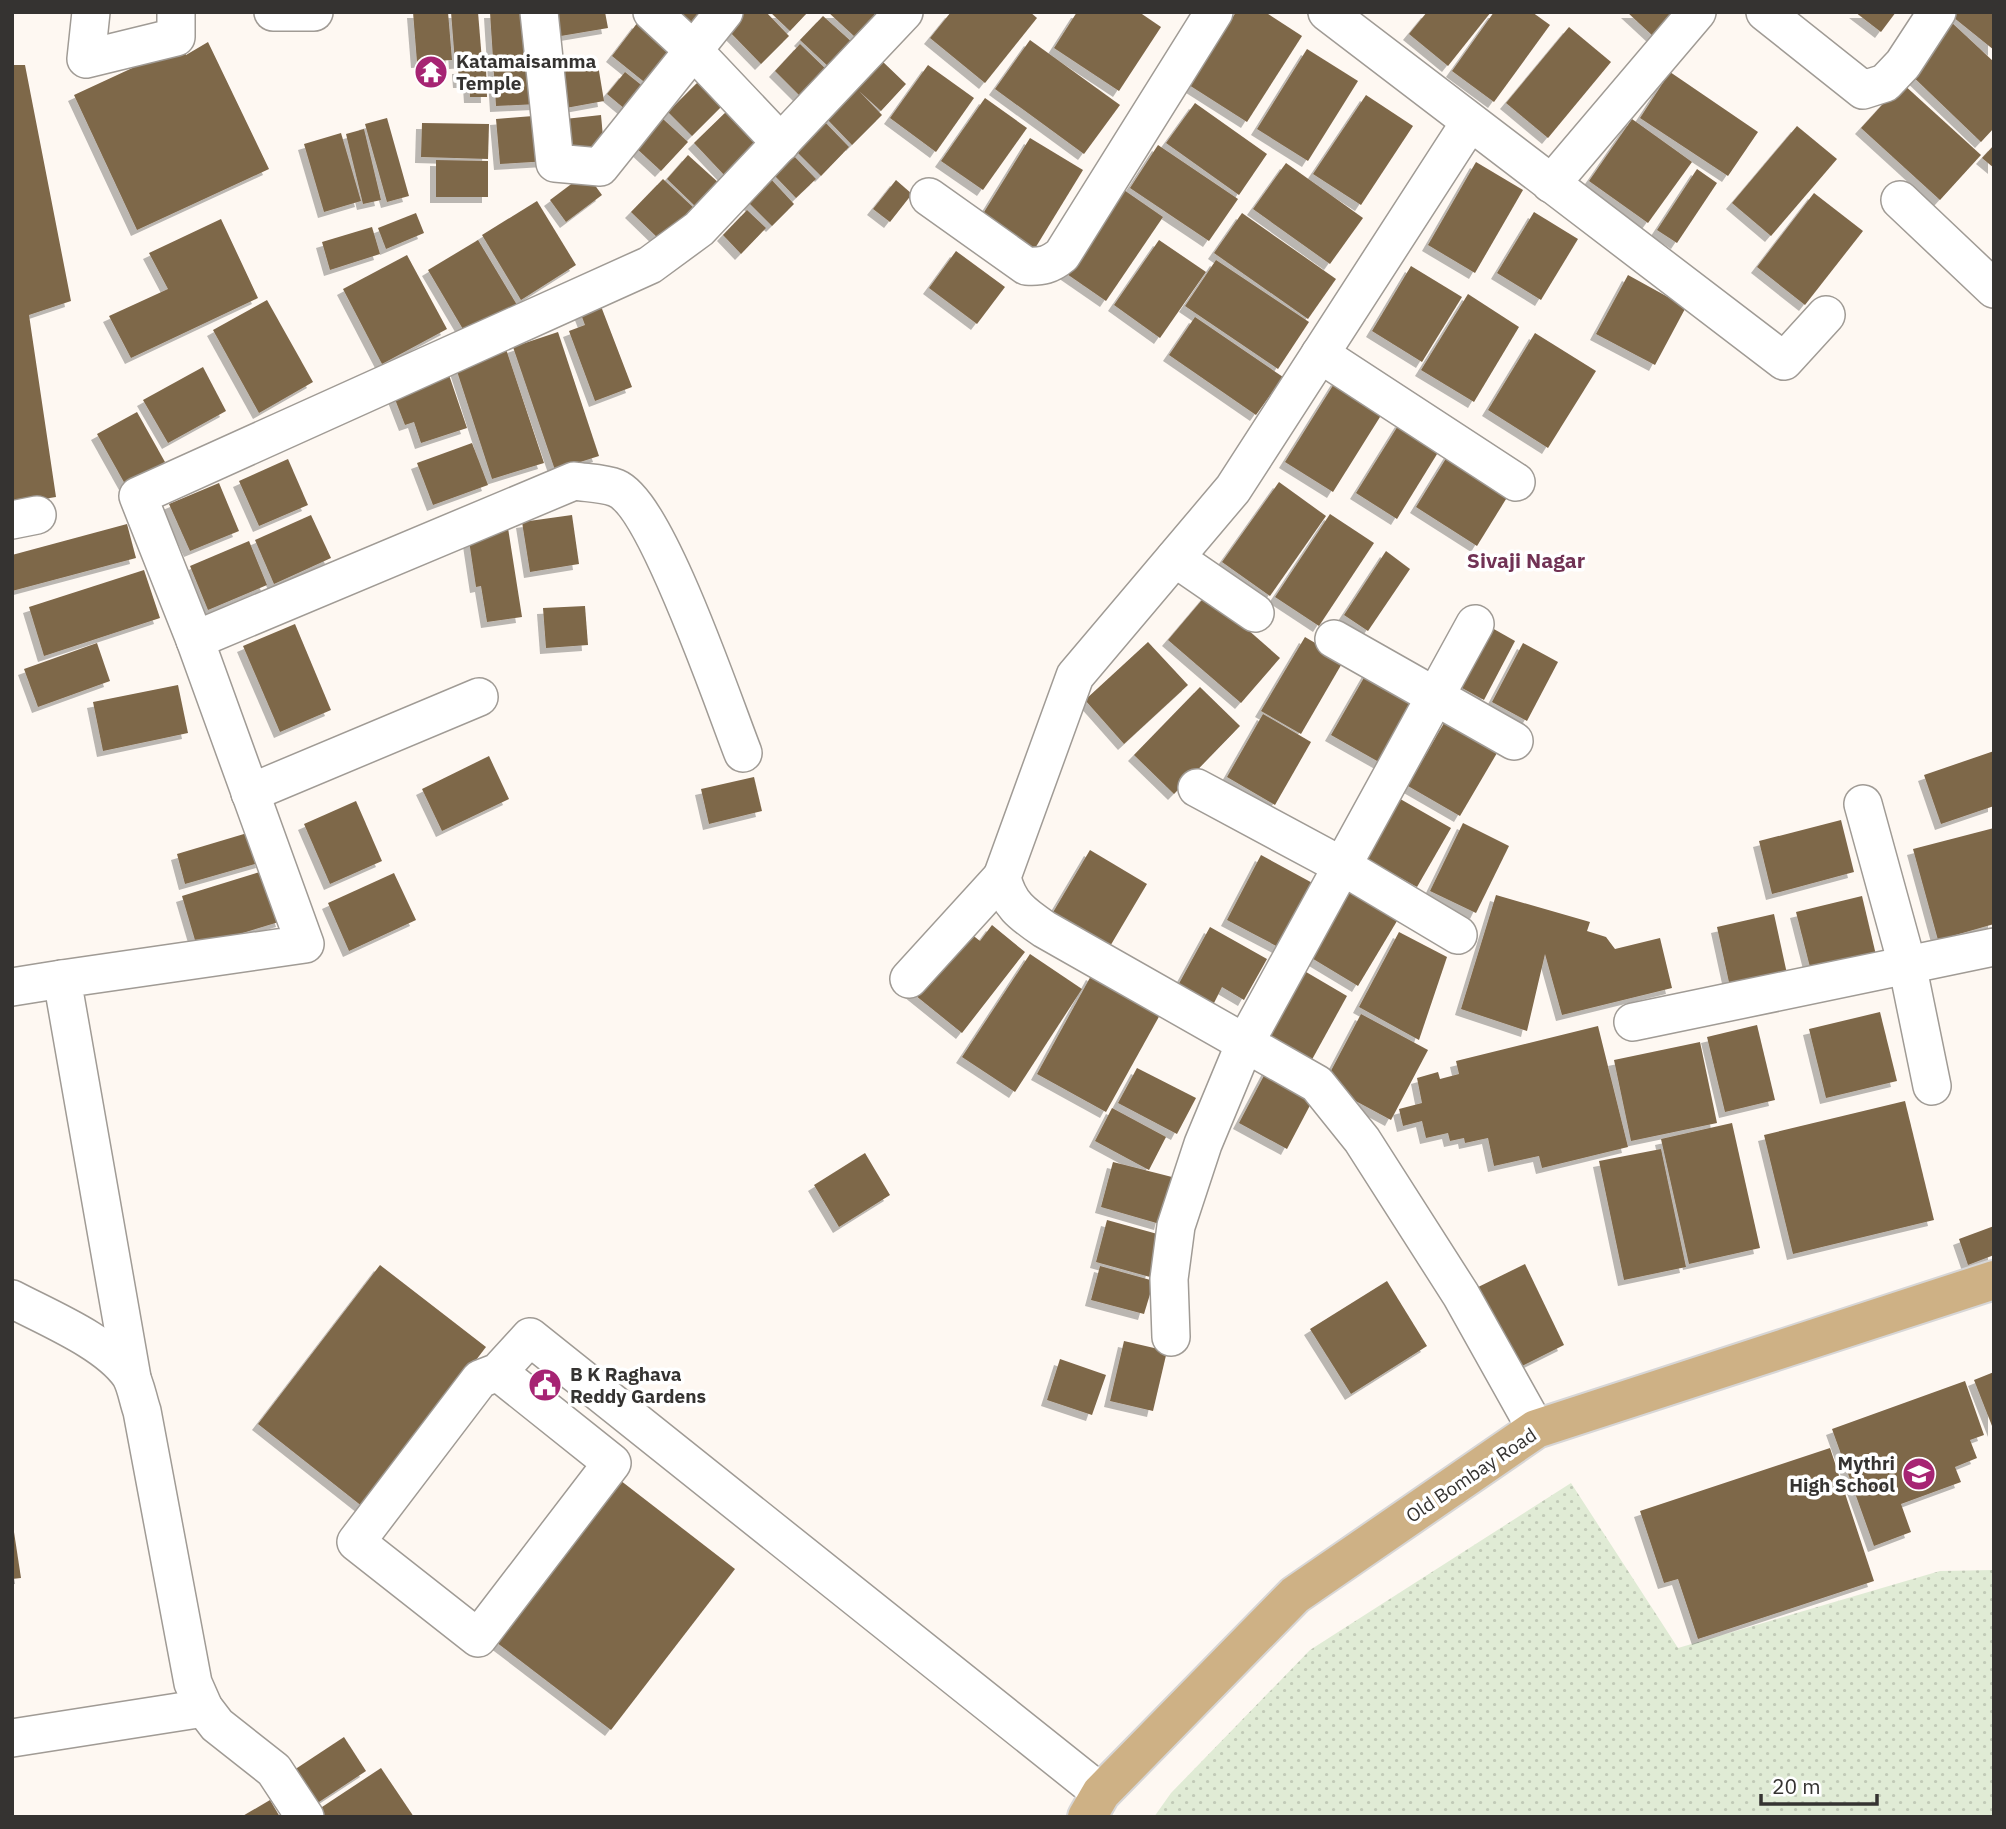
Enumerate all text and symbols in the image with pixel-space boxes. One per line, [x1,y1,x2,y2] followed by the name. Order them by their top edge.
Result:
[456,49,596,95] place label: Katamaisamma Temple
[412,53,450,91] temple icon: Katamaisamma Temple
[1467,546,1586,574] district label: Sivaji Nagar
[570,1362,706,1408] place label: B K Raghava Reddy Gardens
[526,1366,564,1404] public building icon: B K Raghava Reddy Gardens
[1401,1422,1541,1528] street label: Old Bombay Road
[1789,1451,1895,1497] place label: Mythri High School
[1900,1455,1938,1493] school or university icon: Mythri High School
[1761,1762,1876,1806] scale bar
[1772,1772,1821,1800] text: 20 m

